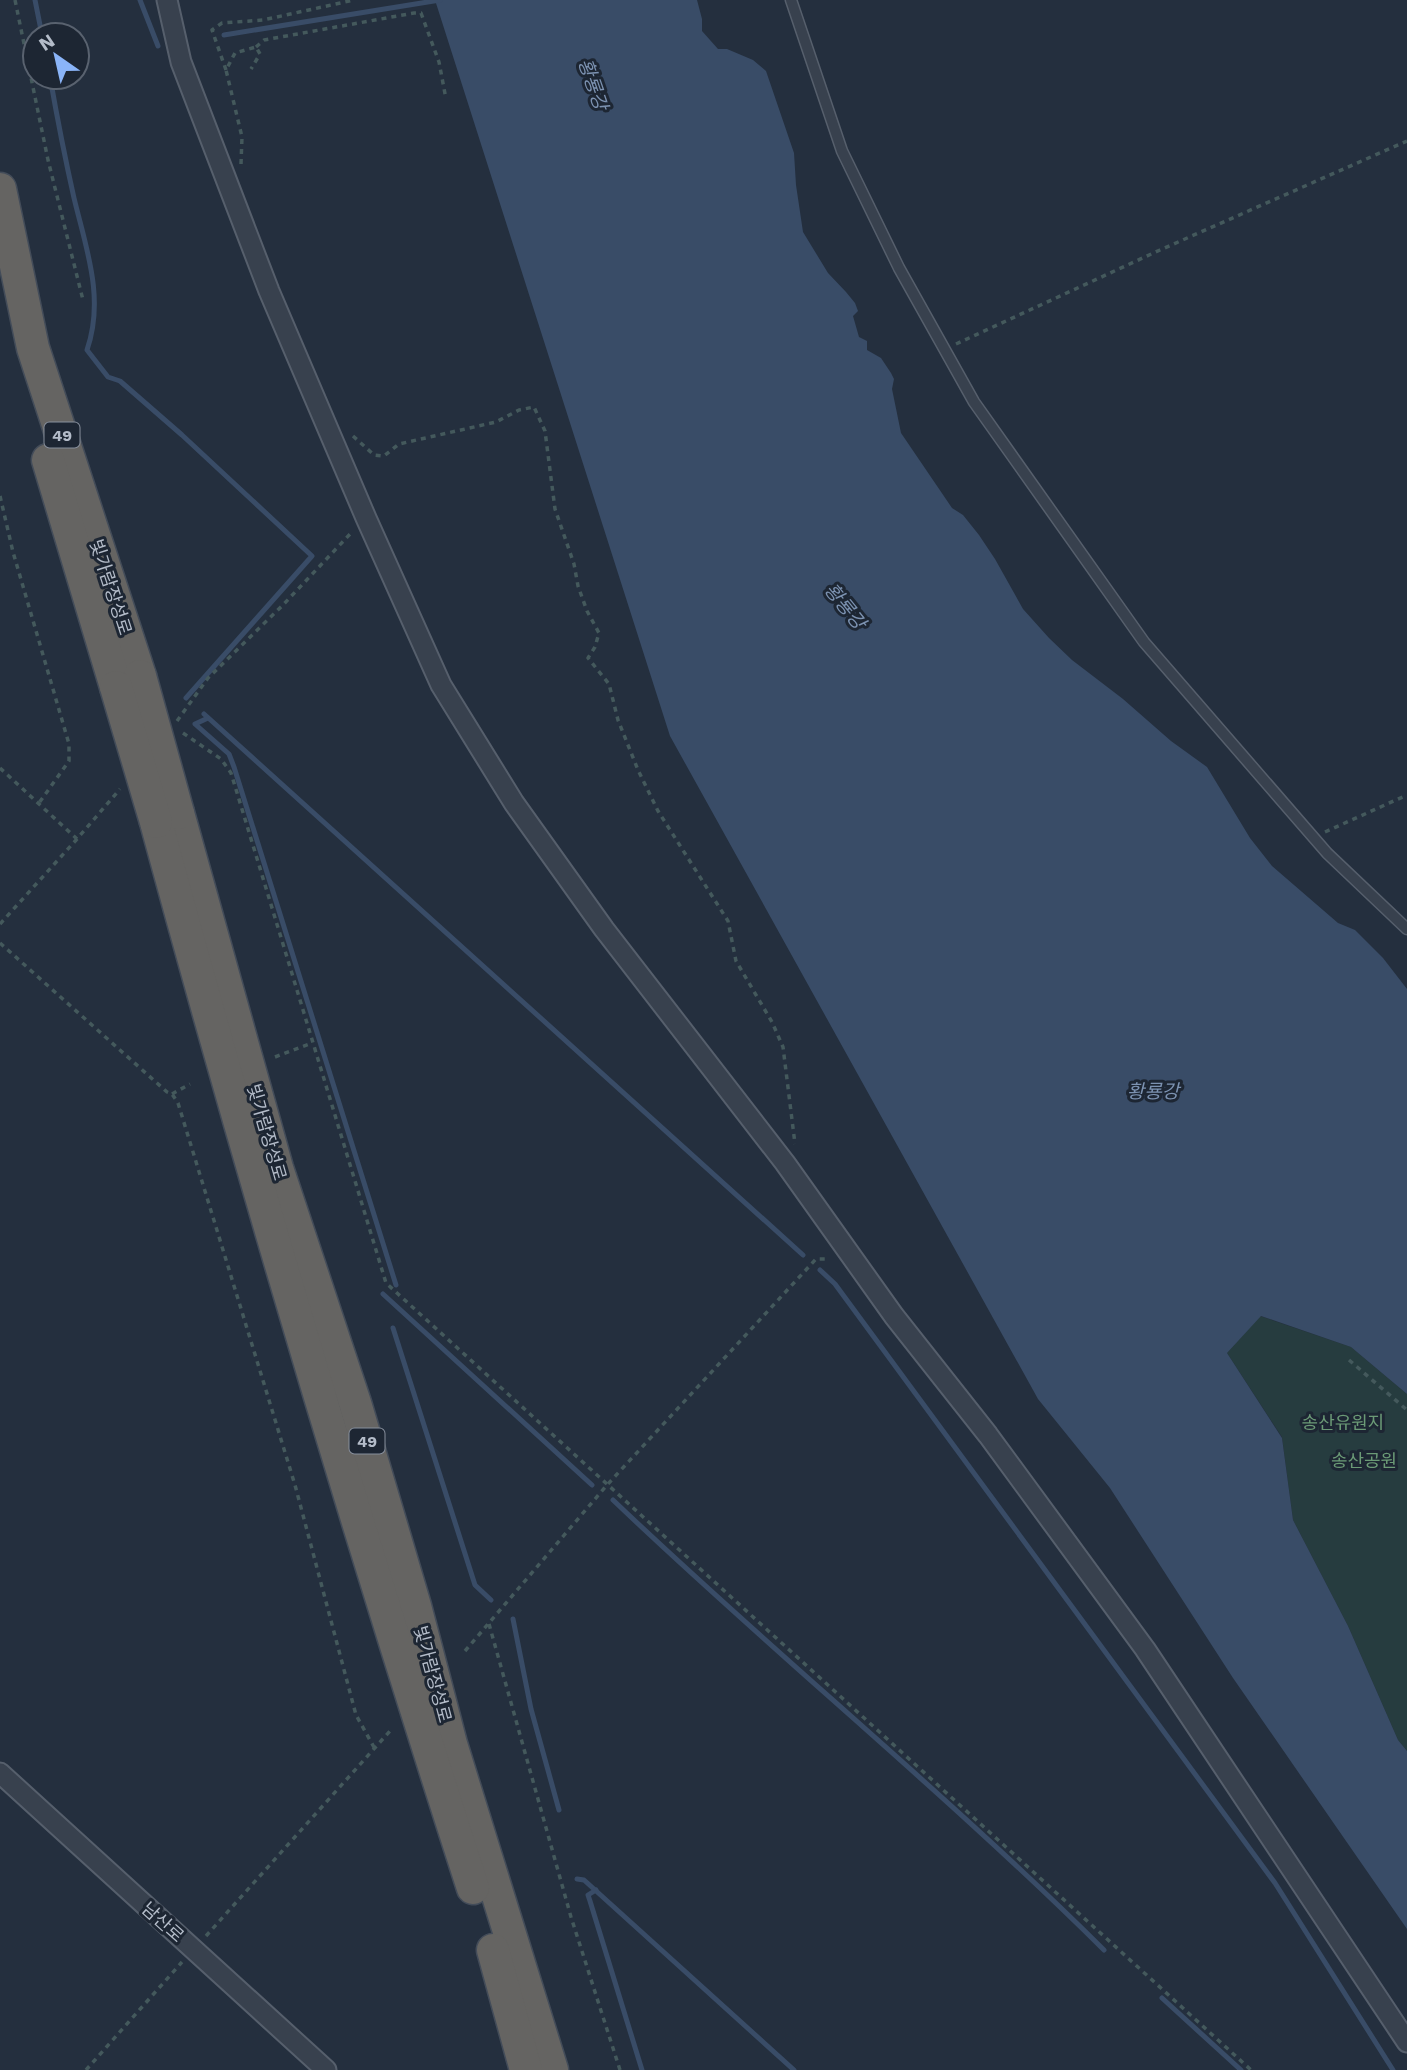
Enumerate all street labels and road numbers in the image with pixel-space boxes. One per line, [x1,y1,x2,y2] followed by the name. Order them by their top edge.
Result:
[44,422,80,448] road number: 49
[86,537,136,637] street label: 빛가람장성로
[243,1081,291,1183] street label: 빛가람장성로
[350,1428,384,1454] road number: 49
[410,1623,456,1725] street label: 빛가람장성로
[138,1898,188,1946] street label: 남산로

